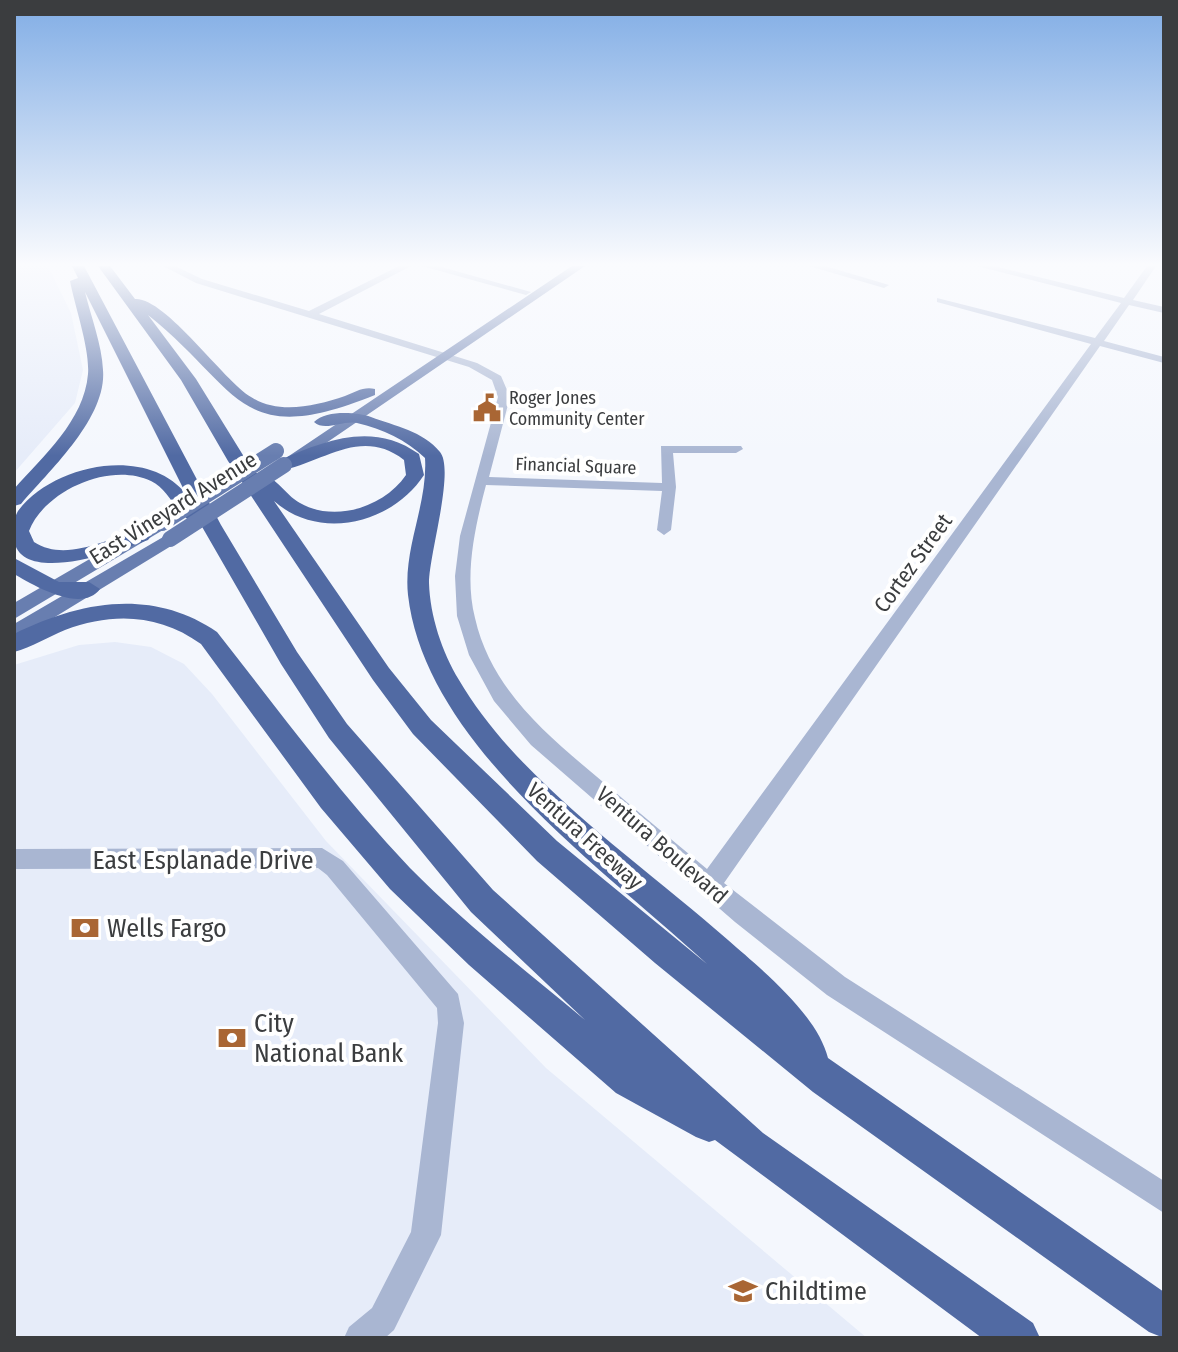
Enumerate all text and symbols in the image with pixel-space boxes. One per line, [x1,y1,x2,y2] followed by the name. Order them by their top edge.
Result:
[509,387,645,430] place label: Roger Jones Community Center
[472,393,502,423] public building icon: Roger Jones Community Center
[84,446,262,570] street label: East Vineyard Avenue
[515,453,637,479] street label: Financial Square
[868,508,958,618] street label: Cortez Street
[521,777,649,895] street label: Ventura Freeway
[591,781,733,909] street label: Ventura Boulevard
[92,845,314,876] street label: East Esplanade Drive
[70,913,100,943] bank icon: Wells Fargo
[107,913,227,944] place label: Wells Fargo
[254,1008,404,1069] place label: City National Bank
[217,1023,247,1053] bank icon: City National Bank
[728,1276,758,1306] school or university icon: Childtime
[765,1276,867,1307] place label: Childtime

